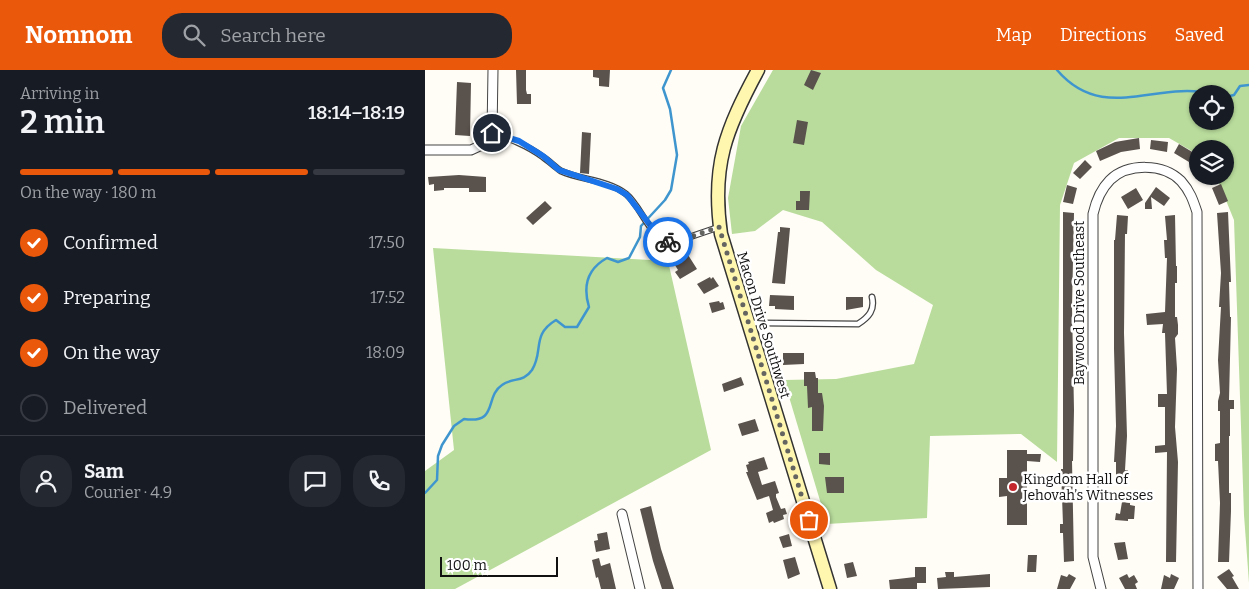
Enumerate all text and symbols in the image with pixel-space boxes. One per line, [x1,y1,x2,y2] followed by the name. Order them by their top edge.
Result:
[162,13,512,58] search box
[25,21,132,49] text: Nomnom
[180,21,208,49] icon: search
[220,24,326,47] text: Search here
[996,24,1032,46] text: Map
[1060,24,1147,46] text: Directions
[1175,24,1224,46] text: Saved
[20,84,99,103] text: Arriving in
[1189,85,1234,185] map controls
[1189,85,1234,130] button: locate
[308,101,405,124] text: 18:14–18:19
[20,103,105,141] text: 2 min
[471,112,513,154] pin
[478,119,506,147] icon: home
[1189,140,1234,185] button: layers
[20,183,156,202] text: On the way · 180 m
[643,217,693,267] courier
[1071,221,1088,385] street label: Baywood Drive Southeast
[654,228,682,256] icon: bike
[20,229,48,257] icon: check
[63,231,158,254] text: Confirmed
[368,233,405,252] text: 17:50
[733,250,794,401] street label: Macon Drive Southwest
[20,284,48,312] icon: check
[63,286,151,309] text: Preparing
[370,288,405,307] text: 17:52
[20,339,48,367] icon: check
[63,341,160,364] text: On the way
[366,343,405,362] text: 18:09
[63,396,147,419] text: Delivered
[20,455,72,507] button: person
[289,455,341,507] button: chat
[353,455,405,507] button: phone
[84,460,124,483] text: Sam
[1022,471,1153,504] place label: Kingdom Hall of Jehovah’s Witnesses
[1007,481,1019,493] marker: Kingdom Hall of Jehovah’s Witnesses
[84,483,172,502] text: Courier · 4.9
[788,499,830,541] pin
[795,506,823,534] icon: bag
[440,554,557,577] scale bar
[447,557,487,574] text: 100 m

